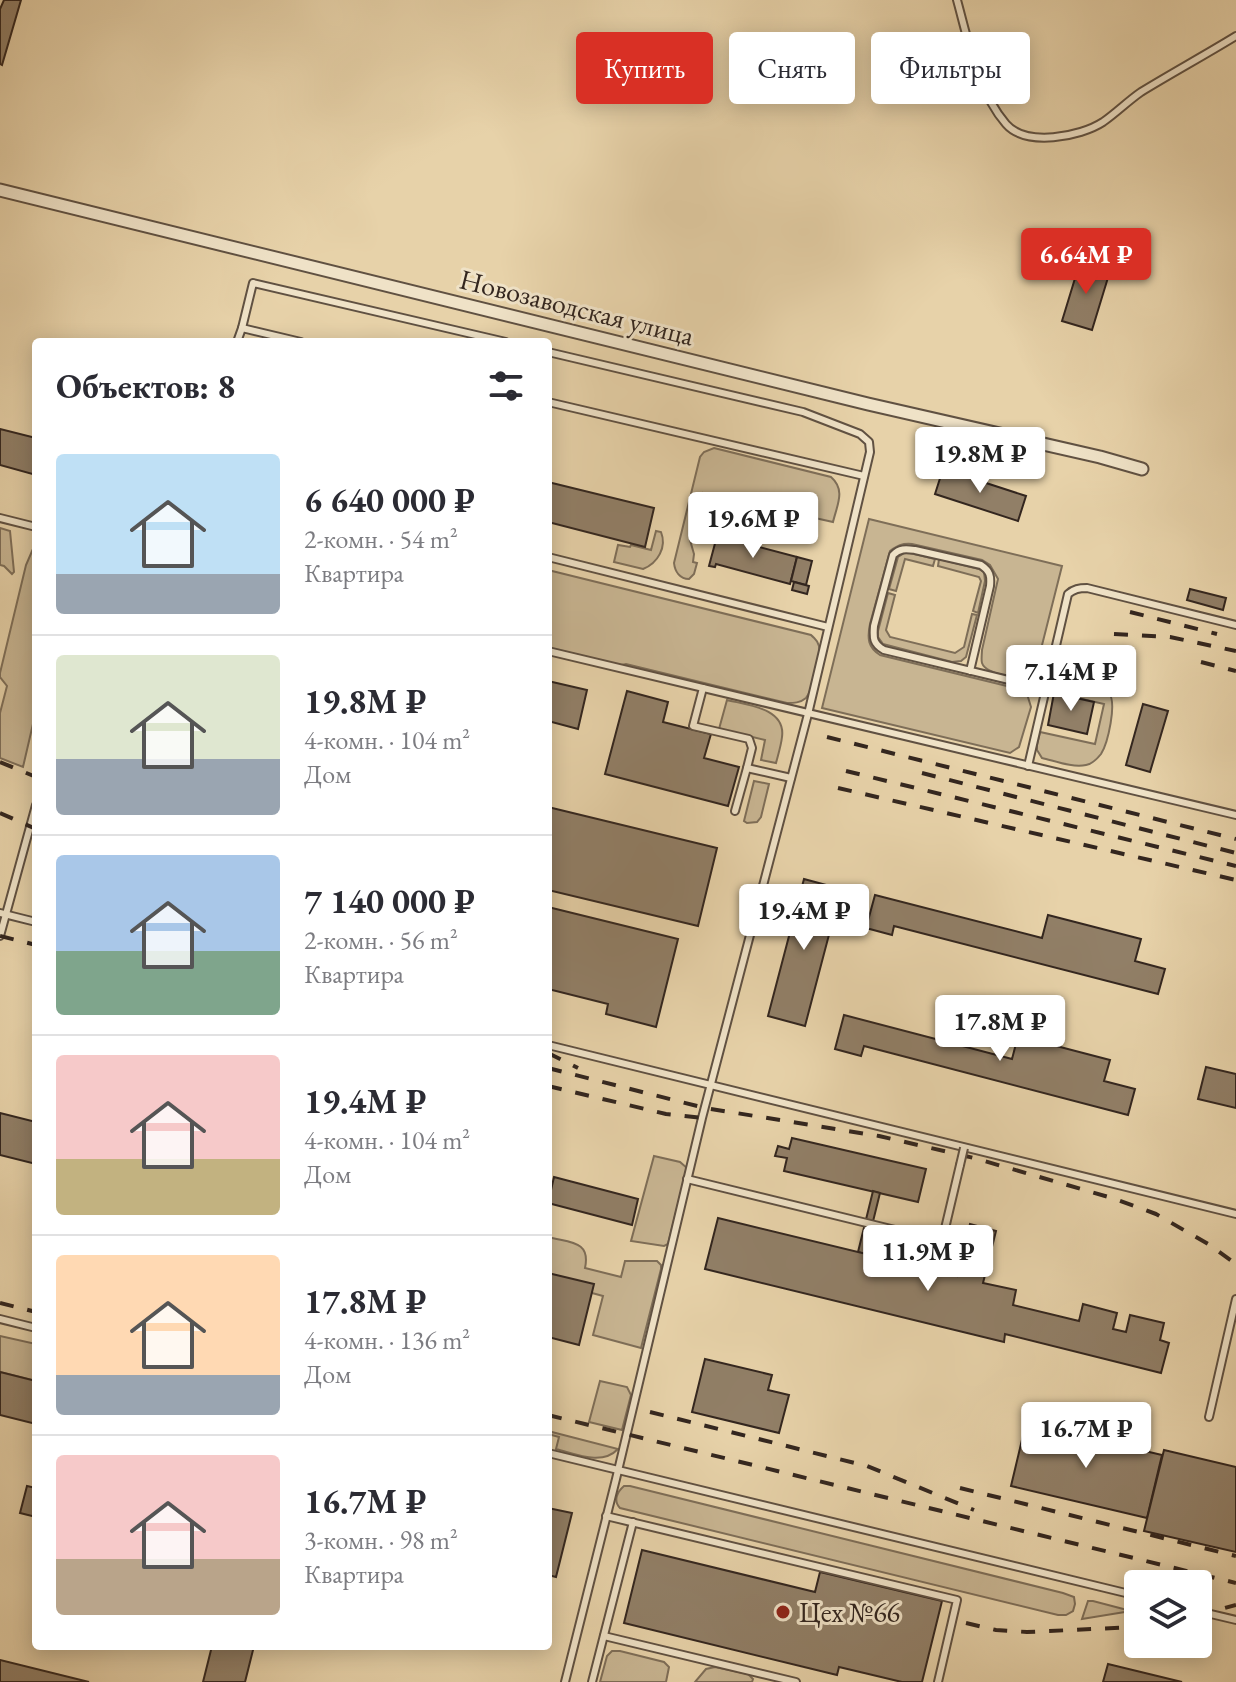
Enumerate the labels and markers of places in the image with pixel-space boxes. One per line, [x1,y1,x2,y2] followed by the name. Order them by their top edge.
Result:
[1012,228,1160,296] pin: 6.64M ₽
[906,427,1054,495] pin: 19.8M ₽
[679,492,827,560] pin: 19.6M ₽
[997,645,1145,713] pin: 7.14M ₽
[730,884,878,952] pin: 19.4M ₽
[926,995,1074,1063] pin: 17.8M ₽
[854,1225,1002,1293] pin: 11.9M ₽
[1012,1402,1160,1470] pin: 16.7M ₽
[799,1594,900,1630] place label: Цех №66
[774,1603,792,1621] marker: Цех №66

